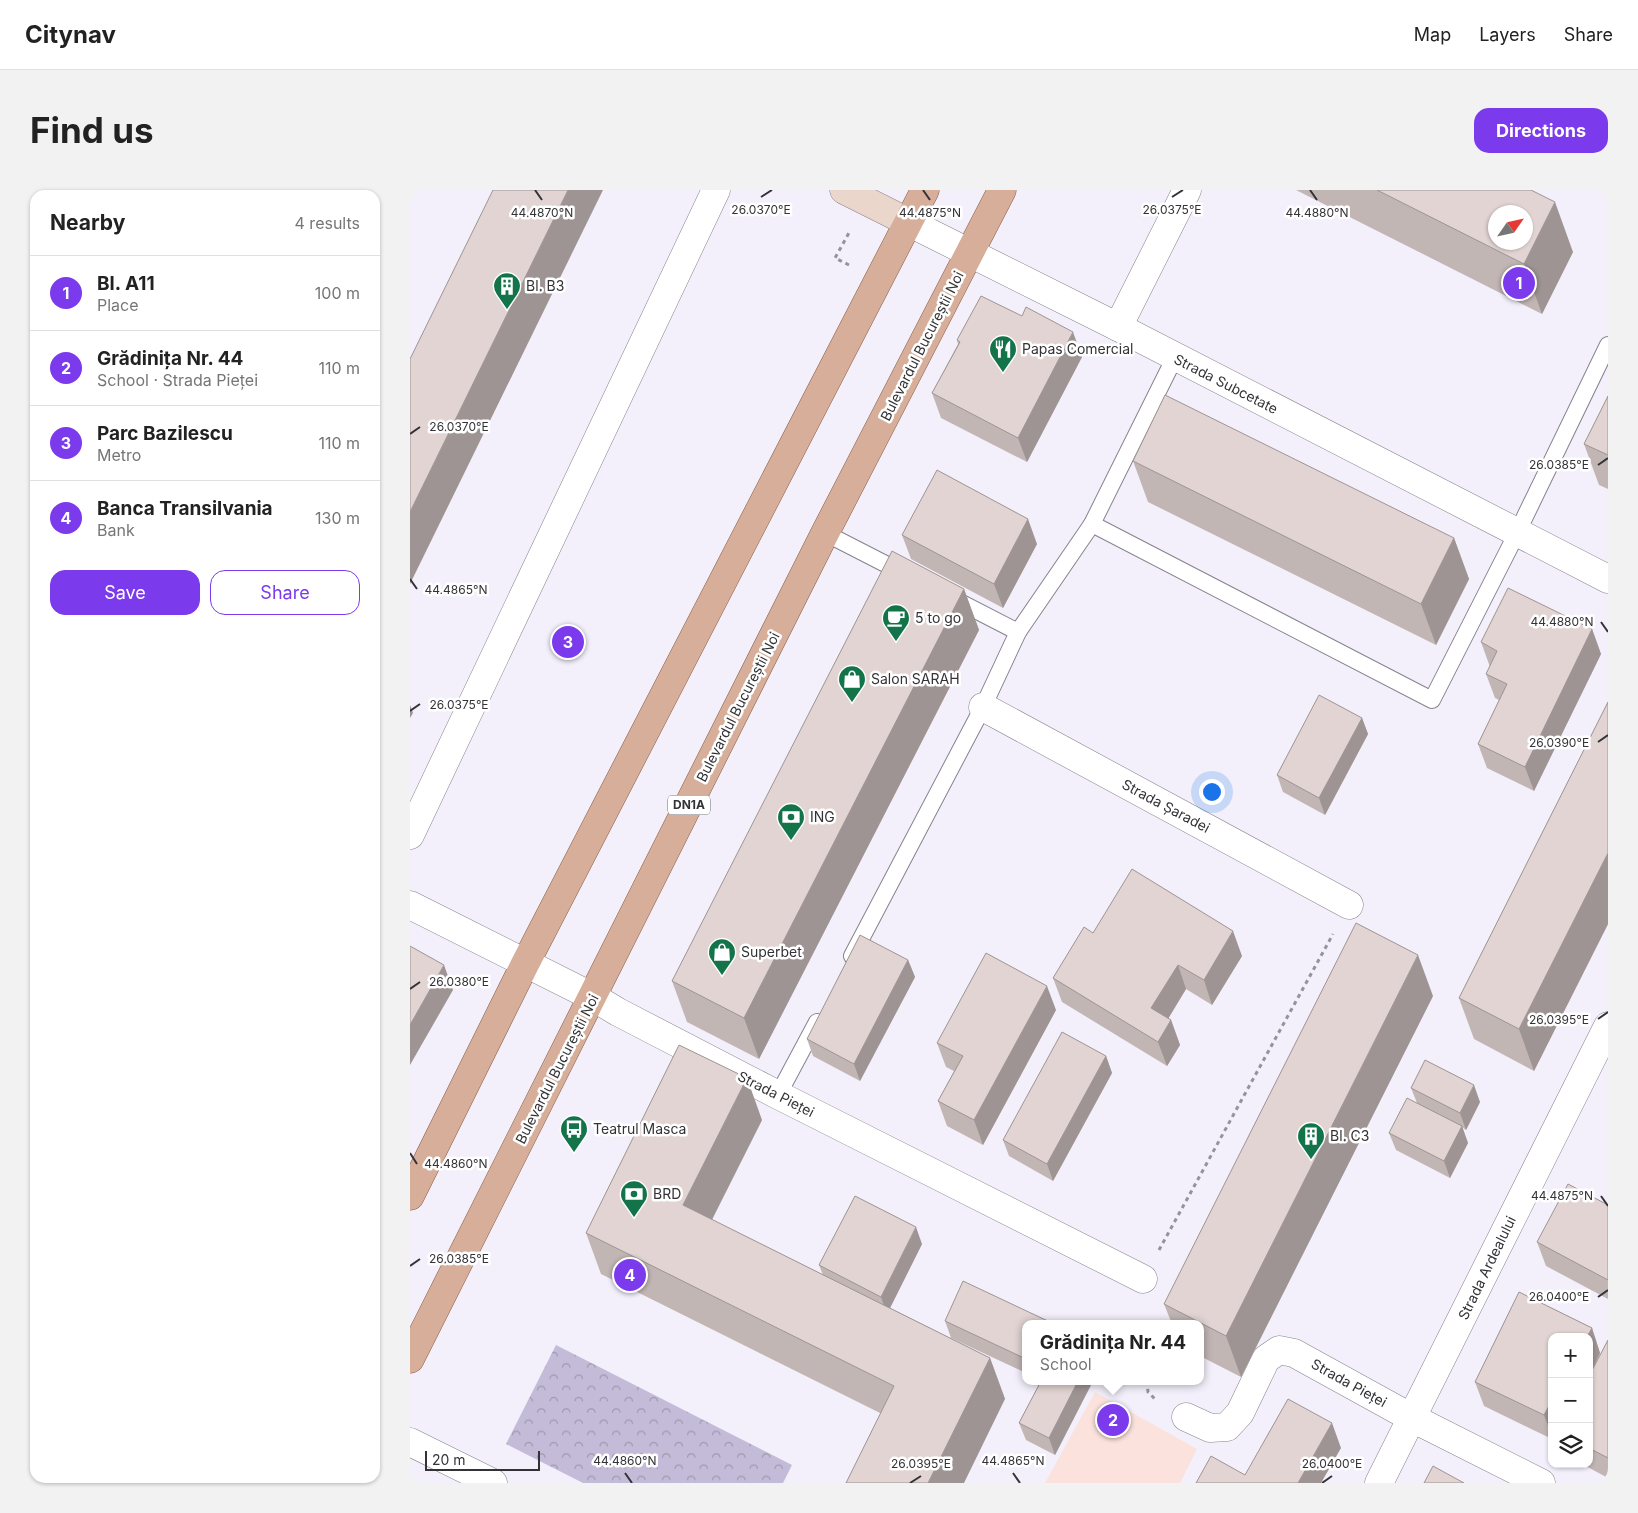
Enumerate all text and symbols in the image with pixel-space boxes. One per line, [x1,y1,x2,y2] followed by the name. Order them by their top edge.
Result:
[25,20,116,49] text: Citynav
[1414,24,1451,45] text: Map
[1479,24,1536,45] text: Layers
[1564,24,1613,45] text: Share
[1474,108,1608,153] button: Directions
[30,109,154,151] text: Find us
[731,202,791,217] text: 26.0370°E
[1142,202,1202,217] text: 26.0375°E
[511,205,573,220] text: 44.4870°N
[899,205,961,220] text: 44.4875°N
[1285,205,1349,220] text: 44.4880°N
[1488,205,1533,250] north arrow
[50,210,125,235] text: Nearby
[295,213,360,233] text: 4 results
[1503,264,1535,302] pin: 1
[876,268,968,424] street label: Bulevardul Bucureștii Noi
[492,271,522,310] building icon: Bl. B3
[97,272,155,295] text: Bl. A11
[526,277,564,294] place label: Bl. B3
[63,283,69,303] text: 1
[315,283,360,303] text: 100 m
[97,295,139,315] text: Place
[988,334,1018,373] restaurant icon: Papas Comercial
[1022,340,1133,357] place label: Papas Comercial
[97,347,243,370] text: Grădinița Nr. 44
[1171,350,1281,417] street label: Strada Subcetate
[61,358,71,378] text: 2
[318,358,360,378] text: 110 m
[97,370,258,390] text: School · Strada Pieței
[429,419,489,434] text: 26.0370°E
[97,422,233,445] text: Parc Bazilescu
[61,433,71,453] text: 3
[318,433,360,453] text: 110 m
[97,445,141,465] text: Metro
[1529,457,1589,472] text: 26.0385°E
[97,497,273,520] text: Banca Transilvania
[61,508,71,528] text: 4
[315,508,360,528] text: 130 m
[97,520,135,540] text: Bank
[50,570,200,615] button: Save
[210,570,360,615] button: Share
[425,582,487,597] text: 44.4865°N
[881,603,911,642] cafe icon: 5 to go
[915,609,961,626] place label: 5 to go
[1530,614,1594,629] text: 44.4880°N
[552,623,584,661] pin: 3
[692,629,784,785] street label: Bulevardul Bucureștii Noi
[837,664,867,703] shop icon: Salon SARAH
[871,670,960,687] place label: Salon SARAH
[429,697,489,712] text: 26.0375°E
[1529,735,1589,750] text: 26.0390°E
[1119,775,1213,837] street label: Strada Șaradei
[1199,779,1225,805] your location
[668,796,710,814] road number: DN1A
[776,802,806,841] bank icon: ING
[810,808,835,825] place label: ING
[707,937,737,976] shop icon: Superbet
[741,943,802,960] place label: Superbet
[429,974,489,989] text: 26.0380°E
[511,991,603,1147] street label: Bulevardul Bucureștii Noi
[1529,1012,1589,1027] text: 26.0395°E
[735,1067,817,1121] street label: Strada Pieței
[559,1114,589,1153] bus stop icon: Teatrul Masca
[593,1120,686,1137] place label: Teatrul Masca
[1296,1121,1326,1160] building icon: Bl. C3
[1330,1127,1369,1144] place label: Bl. C3
[424,1156,488,1171] text: 44.4860°N
[619,1179,649,1218] bank icon: BRD
[653,1185,681,1202] place label: BRD
[1531,1188,1593,1203] text: 44.4875°N
[1454,1213,1519,1322] street label: Strada Ardealului
[429,1251,489,1266] text: 26.0385°E
[614,1256,646,1294] pin: 4
[1529,1289,1589,1304] text: 26.0400°E
[1022,1320,1204,1385] popup
[1040,1331,1186,1354] text: Grădinița Nr. 44
[1548,1333,1593,1468] map controls
[1548,1333,1593,1378] button: +
[1040,1354,1092,1374] text: School
[1308,1355,1390,1411] street label: Strada Pieței
[1548,1378,1593,1423] button: −
[1097,1401,1129,1439] pin: 2
[1548,1423,1593,1468] button: layers
[425,1448,540,1471] scale bar
[432,1451,466,1468] text: 20 m
[593,1453,657,1468] text: 44.4860°N
[982,1453,1044,1468] text: 44.4865°N
[891,1456,951,1471] text: 26.0395°E
[1302,1456,1362,1471] text: 26.0400°E

